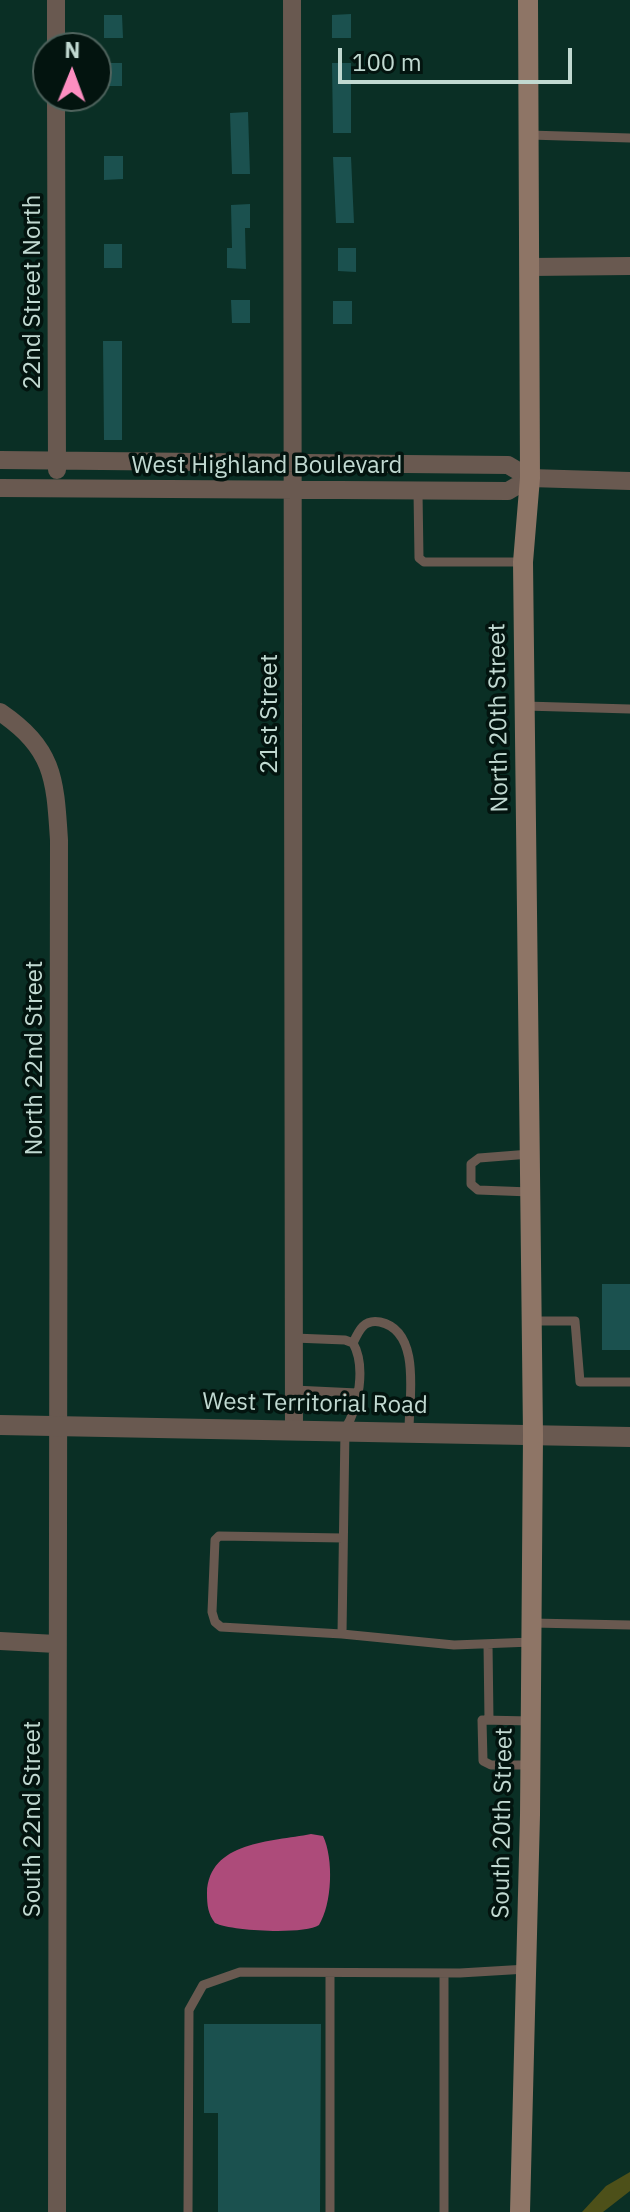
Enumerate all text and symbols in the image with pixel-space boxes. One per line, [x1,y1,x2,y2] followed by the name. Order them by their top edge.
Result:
[32,32,112,112] north arrow
[342,32,576,82] scale bar
[64,35,81,64] text: N
[352,46,422,78] text: 100 m
[19,195,47,389] street label: 22nd Street North
[132,452,402,480] street label: West Highland Boulevard
[483,623,515,813] street label: North 20th Street
[256,654,284,774] street label: 21st Street
[21,961,49,1155] street label: North 22nd Street
[202,1388,428,1420] street label: West Territorial Road
[19,1721,47,1917] street label: South 22nd Street
[487,1727,519,1919] street label: South 20th Street

